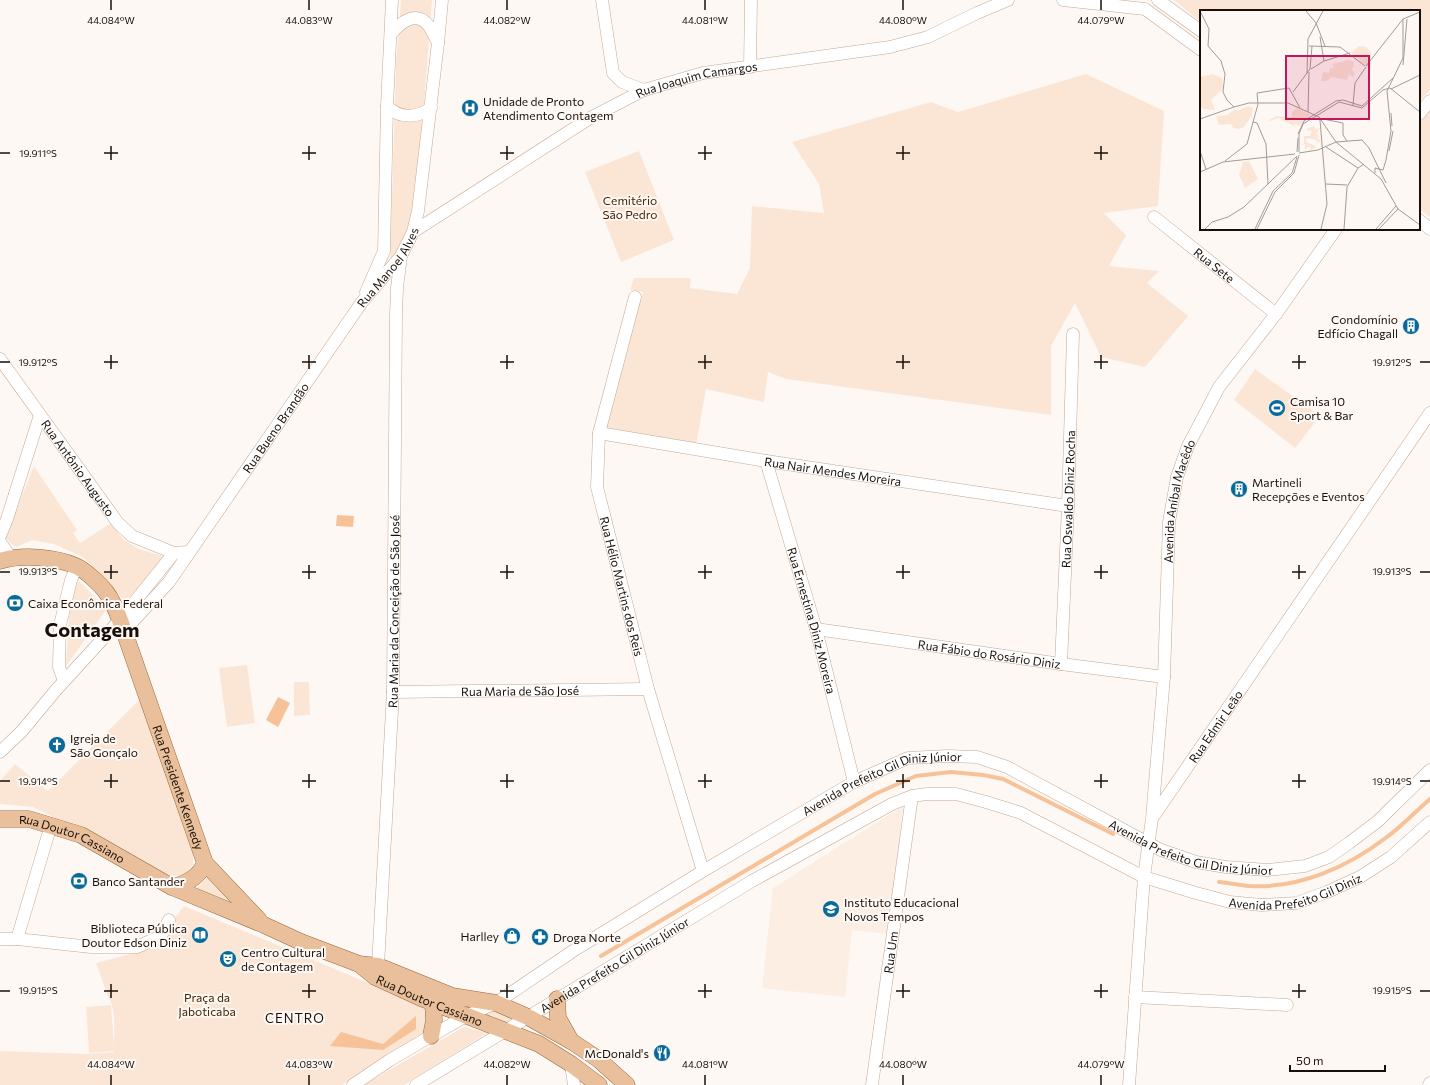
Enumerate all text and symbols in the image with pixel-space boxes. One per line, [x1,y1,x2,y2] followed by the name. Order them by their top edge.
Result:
[1200,10,1420,230] inset map
[87,14,135,26] text: 44.084°W
[285,14,333,26] text: 44.083°W
[483,14,531,26] text: 44.082°W
[682,14,728,26] text: 44.081°W
[879,14,927,26] text: 44.080°W
[1078,14,1124,26] text: 44.079°W
[633,59,758,100] street label: Rua Joaquim Camargos
[483,94,613,122] place label: Unidade de Pronto Atendimento Contagem
[460,98,480,118] hospital icon: Unidade de Pronto Atendimento Contagem
[19,147,57,159] text: 19.911°S
[602,193,658,221] park label: Cemitério São Pedro
[354,226,421,310] street label: Rua Manoel Alves
[1191,245,1237,285] street label: Rua Sete
[1317,312,1398,340] place label: Condomínio Edfício Chagall
[1401,316,1421,336] building icon: Condomínio Edfício Chagall
[19,356,58,368] text: 19.912°S
[1373,356,1412,368] text: 19.912°S
[239,380,311,475] street label: Rua Bueno Brandão
[1290,394,1353,422] place label: Camisa 10 Sport & Bar
[1267,398,1287,418] sports icon: Camisa 10 Sport & Bar
[39,417,118,519] street label: Rua Antônio Augusto
[1058,430,1077,568] street label: Rua Oswaldo Diniz Rocha
[1161,436,1198,563] street label: Avenida Aníbal Macêdo
[764,454,902,488] street label: Rua Nair Mendes Moreira
[1252,475,1365,503] place label: Martineli Recepções e Eventos
[1229,479,1249,499] building icon: Martineli Recepções e Eventos
[385,515,402,708] street label: Rua Maria da Conceição de São José
[598,515,646,658] street label: Rua Hélio Martins dos Reis
[785,546,839,695] street label: Rua Ernestina Diniz Moreira
[19,565,58,577] text: 19.913°S
[1373,565,1412,577] text: 19.913°S
[5,593,25,613] bank icon: Caixa Econômica Federal
[28,596,163,610] place label: Caixa Econômica Federal
[45,617,139,641] district label: Contagem
[917,637,1062,671] street label: Rua Fábio do Rosário Diniz
[461,683,579,698] street label: Rua Maria de São José
[1185,687,1245,765] street label: Rua Edmir Leão
[150,723,207,851] street label: Rua Presidente Kennedy
[70,731,138,759] place label: Igreja de São Gonçalo
[47,735,67,755] church icon: Igreja de São Gonçalo
[800,749,962,818] street label: Avenida Prefeito Gil Diniz Júnior
[18,775,58,787] text: 19.914°S
[1372,775,1412,787] text: 19.914°S
[19,812,128,866] street label: Rua Doutor Cassiano
[1107,816,1274,877] street label: Avenida Prefeito Gil Diniz Júnior
[1228,870,1364,912] street label: Avenida Prefeito Gil Diniz
[69,871,89,891] bank icon: Banco Santander
[92,874,185,888] place label: Banco Santander
[844,895,959,923] place label: Instituto Educacional Novos Tempos
[821,899,841,919] school or university icon: Instituto Educacional Novos Tempos
[537,914,692,1015] street label: Avenida Prefeito Gil Diniz Júnior
[81,921,187,949] place label: Biblioteca Pública Doutor Edson Diniz
[190,925,210,945] library icon: Biblioteca Pública Doutor Edson Diniz
[502,926,522,946] shop icon: Harlley
[530,927,550,947] pharmacy icon: Droga Norte
[460,929,499,943] place label: Harlley
[553,930,621,944] place label: Droga Norte
[881,930,900,974] street label: Rua Um
[241,945,325,973] place label: Centro Cultural de Contagem
[218,949,238,969] theatre icon: Centro Cultural de Contagem
[374,972,485,1028] street label: Rua Doutor Cassiano
[18,984,58,996] text: 19.915°S
[1372,984,1412,996] text: 19.915°S
[178,990,236,1019] park label: Praça da Jaboticaba
[265,1010,325,1026] district label: CENTRO
[652,1043,672,1063] restaurant icon: McDonald's
[585,1046,649,1060] place label: McDonald's
[1290,1047,1385,1073] scale bar
[1296,1053,1324,1067] text: 50 m
[87,1058,135,1070] text: 44.084°W
[285,1058,333,1070] text: 44.083°W
[483,1058,531,1070] text: 44.082°W
[682,1058,728,1070] text: 44.081°W
[879,1058,927,1070] text: 44.080°W
[1078,1058,1124,1070] text: 44.079°W

